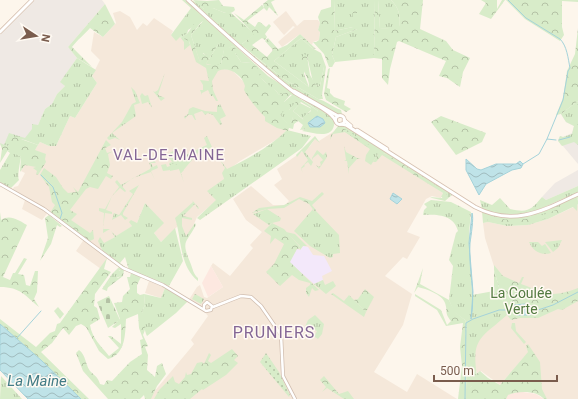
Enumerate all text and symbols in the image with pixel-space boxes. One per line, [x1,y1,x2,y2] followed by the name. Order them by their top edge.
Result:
[16,16,56,56] north arrow
[38,33,52,43] text: N
[113,146,225,164] district label: VAL-DE-MAINE
[490,285,552,317] park label: La Coulée Verte
[233,323,315,342] district label: PRUNIERS
[434,357,557,383] scale bar
[440,364,474,378] text: 500 m
[7,372,67,390] water label: La Maine

